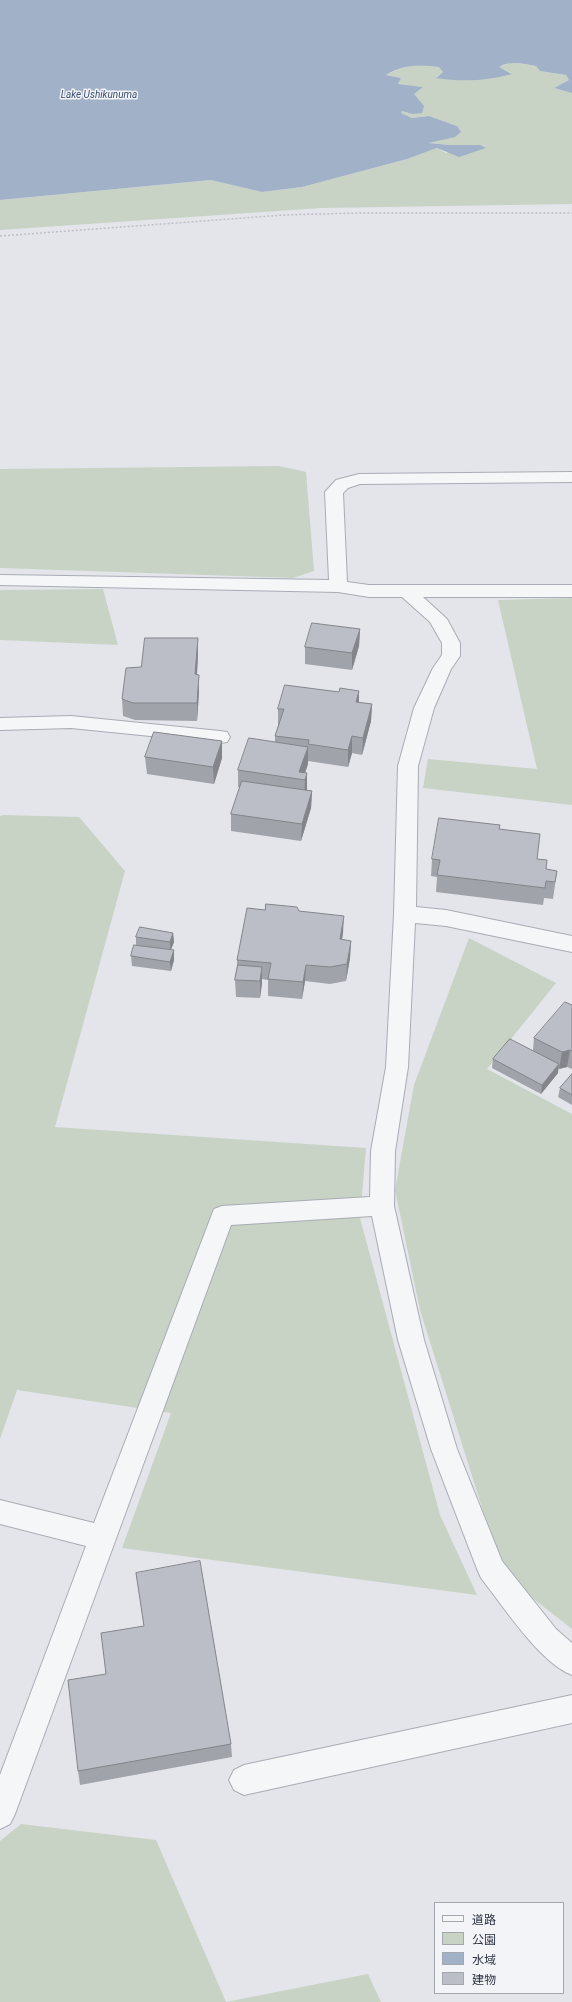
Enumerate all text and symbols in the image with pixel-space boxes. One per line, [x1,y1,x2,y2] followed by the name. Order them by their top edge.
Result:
[61,89,137,101] water label: Lake Ushikunuma
[434,1902,564,1994] legend
[472,1913,496,1927] text: 道路
[472,1933,496,1947] text: 公園
[472,1953,496,1967] text: 水域
[472,1973,496,1987] text: 建物

